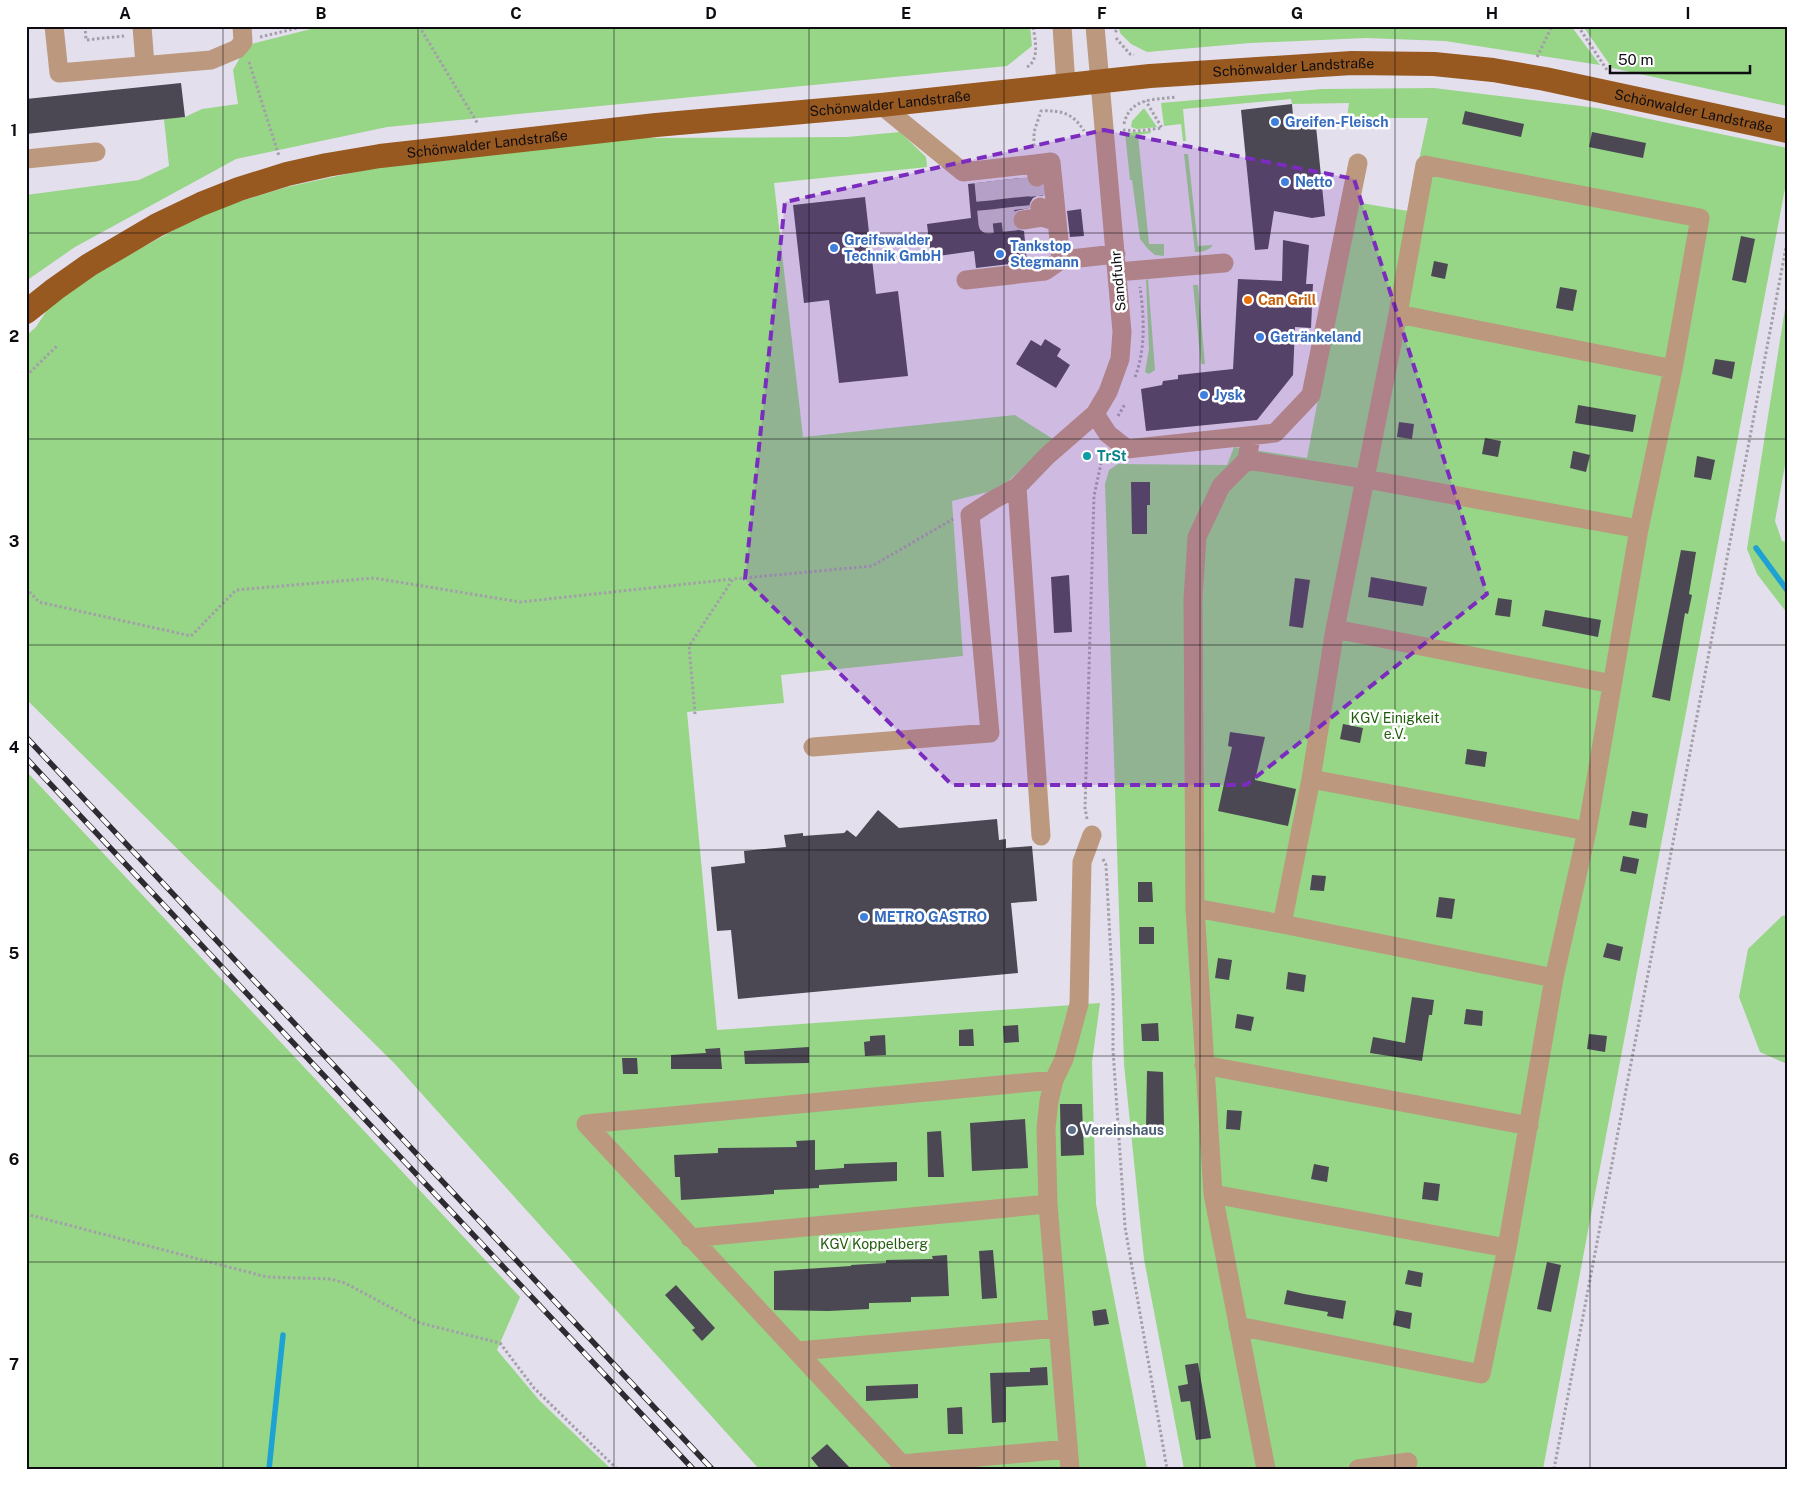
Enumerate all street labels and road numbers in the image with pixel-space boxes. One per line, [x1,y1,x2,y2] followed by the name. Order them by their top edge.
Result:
[1212,55,1374,80] street label: Schönwalder Landstraße
[1613,86,1775,136] street label: Schönwalder Landstraße
[809,87,972,119] street label: Schönwalder Landstraße
[406,127,569,161] street label: Schönwalder Landstraße
[1107,250,1129,312] street label: Sandfuhr

